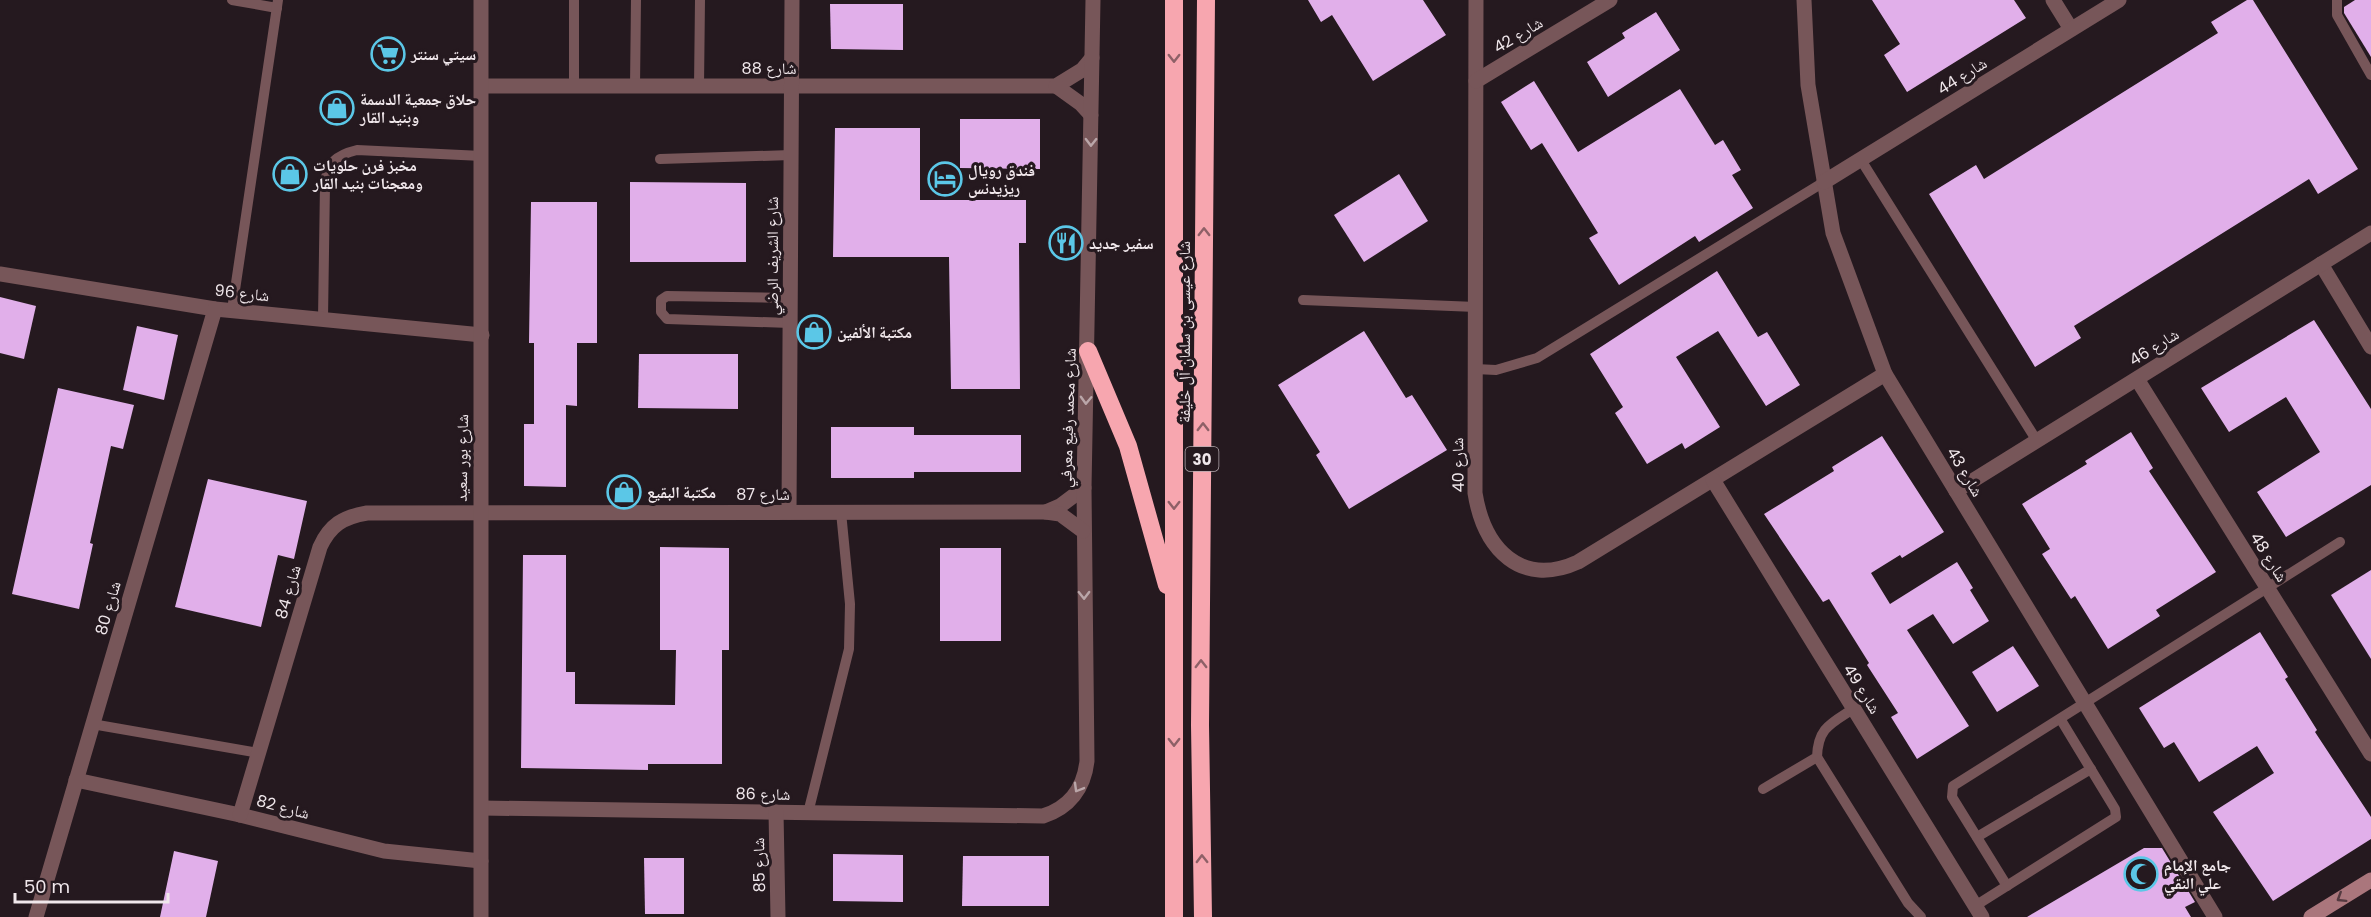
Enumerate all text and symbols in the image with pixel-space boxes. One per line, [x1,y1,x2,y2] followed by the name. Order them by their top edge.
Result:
[1489,11,1547,59] street label: شارع 42
[370,36,406,72] supermarket icon: سيتي سنتر
[410,43,476,66] place label: سيتي سنتر
[1933,52,1991,100] street label: شارع 44
[1168,54,1180,63] one-way arrow
[742,57,796,80] street label: شارع 88
[359,88,476,129] place label: حلاق جمعية الدسمة وبنيد القار
[319,90,355,126] shop icon: حلاق جمعية الدسمة وبنيد القار
[1085,138,1097,147] one-way arrow
[312,154,423,195] place label: مخبز فرن حلويات ومعجنات بنيد القار
[272,156,308,192] shop icon: مخبز فرن حلويات ومعجنات بنيد القار
[968,159,1035,200] place label: فندق رويال ريزيدنس
[927,161,963,197] hotel icon: فندق رويال ريزيدنس
[761,196,785,316] street label: شارع الشريف الرضي
[1048,225,1084,261] restaurant icon: سفير جديد
[1198,227,1210,236] one-way arrow
[1089,232,1154,255] place label: سفير جديد
[1173,241,1196,423] street label: شارع عيسى بن سلمان آل خليفة
[213,279,271,307] street label: شارع 96
[796,314,832,350] shop icon: مكتبة الألفين
[837,321,912,344] place label: مكتبة الألفين
[2125,323,2183,371] street label: شارع 46
[1054,348,1083,488] street label: شارع محمد رفيع معرفي
[1080,396,1093,405] one-way arrow
[450,414,474,502] street label: شارع بور سعيد
[1197,422,1209,431] one-way arrow
[1446,437,1470,493] street label: شارع 40
[1941,443,1989,501] street label: شارع 43
[1186,447,1218,471] road number: 30
[606,474,642,510] shop icon: مكتبة البقيع
[647,481,716,504] place label: مكتبة البقيع
[736,483,790,506] street label: شارع 87
[1168,501,1180,510] one-way arrow
[2245,528,2293,586] street label: شارع 48
[269,562,307,622] street label: شارع 84
[89,578,127,638] street label: شارع 80
[1078,591,1090,600] one-way arrow
[1195,659,1207,668] one-way arrow
[1838,660,1886,718] street label: شارع 49
[1168,738,1180,747] one-way arrow
[735,782,791,806] street label: شارع 86
[1074,782,1085,792] one-way arrow
[254,789,312,825] street label: شارع 82
[747,837,771,893] street label: شارع 85
[1196,854,1208,863] one-way arrow
[2164,854,2231,895] place label: جامع الإمام علي النقي
[2123,856,2159,892] mosque icon: جامع الإمام علي النقي
[15,866,168,904] scale bar
[24,874,70,899] text: 50 m
[2337,891,2347,903] one-way arrow

